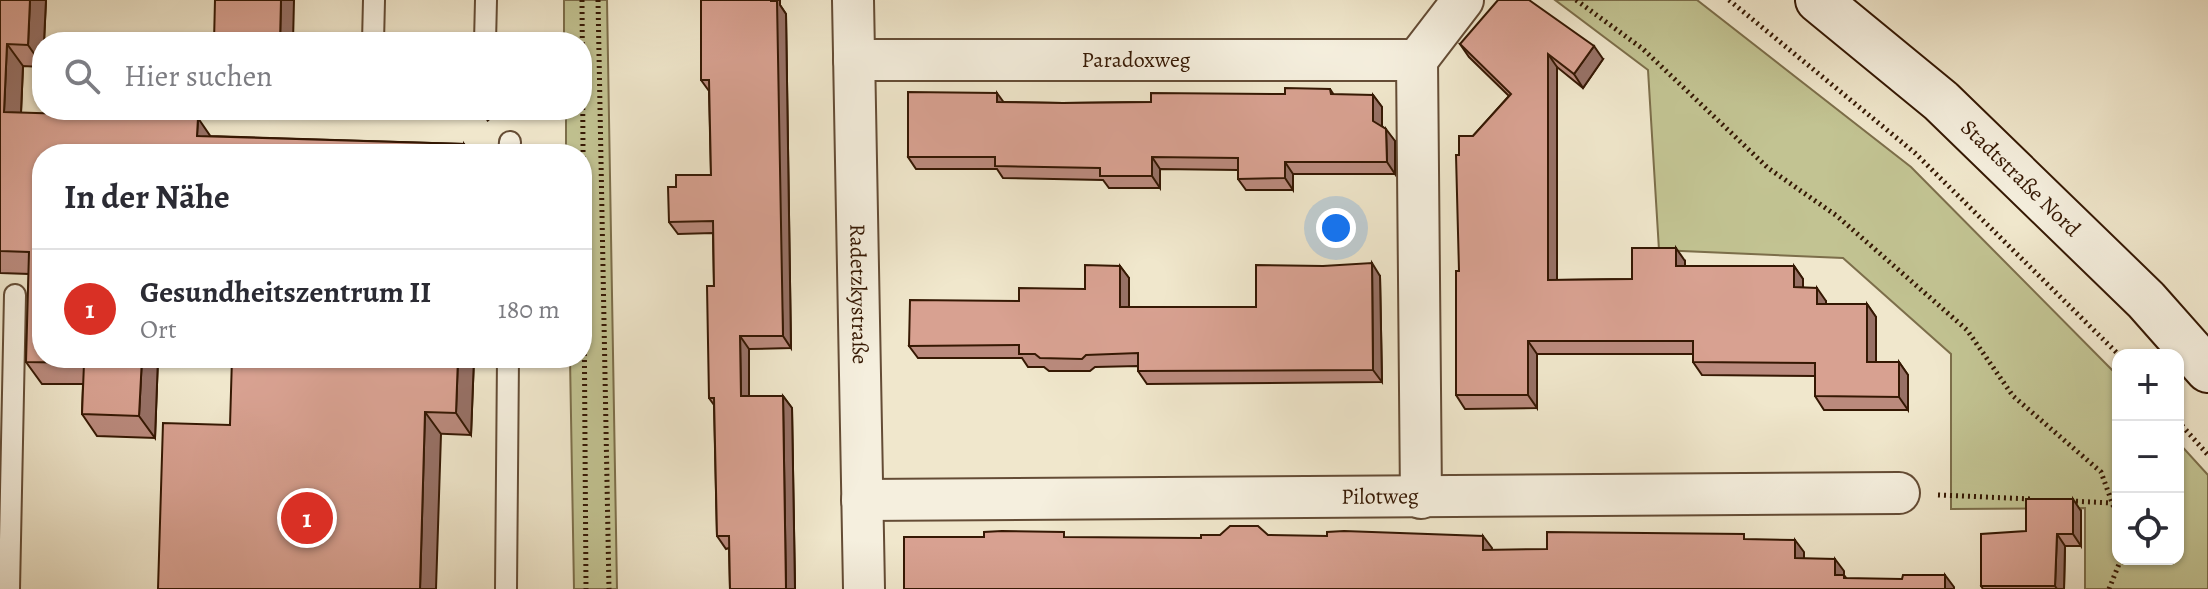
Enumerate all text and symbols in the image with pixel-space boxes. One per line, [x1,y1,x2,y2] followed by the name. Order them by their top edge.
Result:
[32,32,592,120] search box
[1081,45,1191,75] street label: Paradoxweg
[60,54,104,98] icon: search
[124,56,273,96] text: Hier suchen
[1954,113,2087,244] street label: Stadtstraße Nord
[64,173,230,220] text: In der Nähe
[1316,208,1356,248] your location
[842,223,875,365] street label: Radetzkystraße
[140,272,431,312] text: Gesundheitszentrum II
[85,292,95,327] text: 1
[498,292,560,327] text: 180 m
[140,312,177,347] text: Ort
[2112,349,2184,565] map controls
[2112,349,2184,421] button: +
[2112,421,2184,493] button: −
[1341,481,1419,512] street label: Pilotweg
[281,488,333,548] pin: 1
[2112,493,2184,565] button: locate

